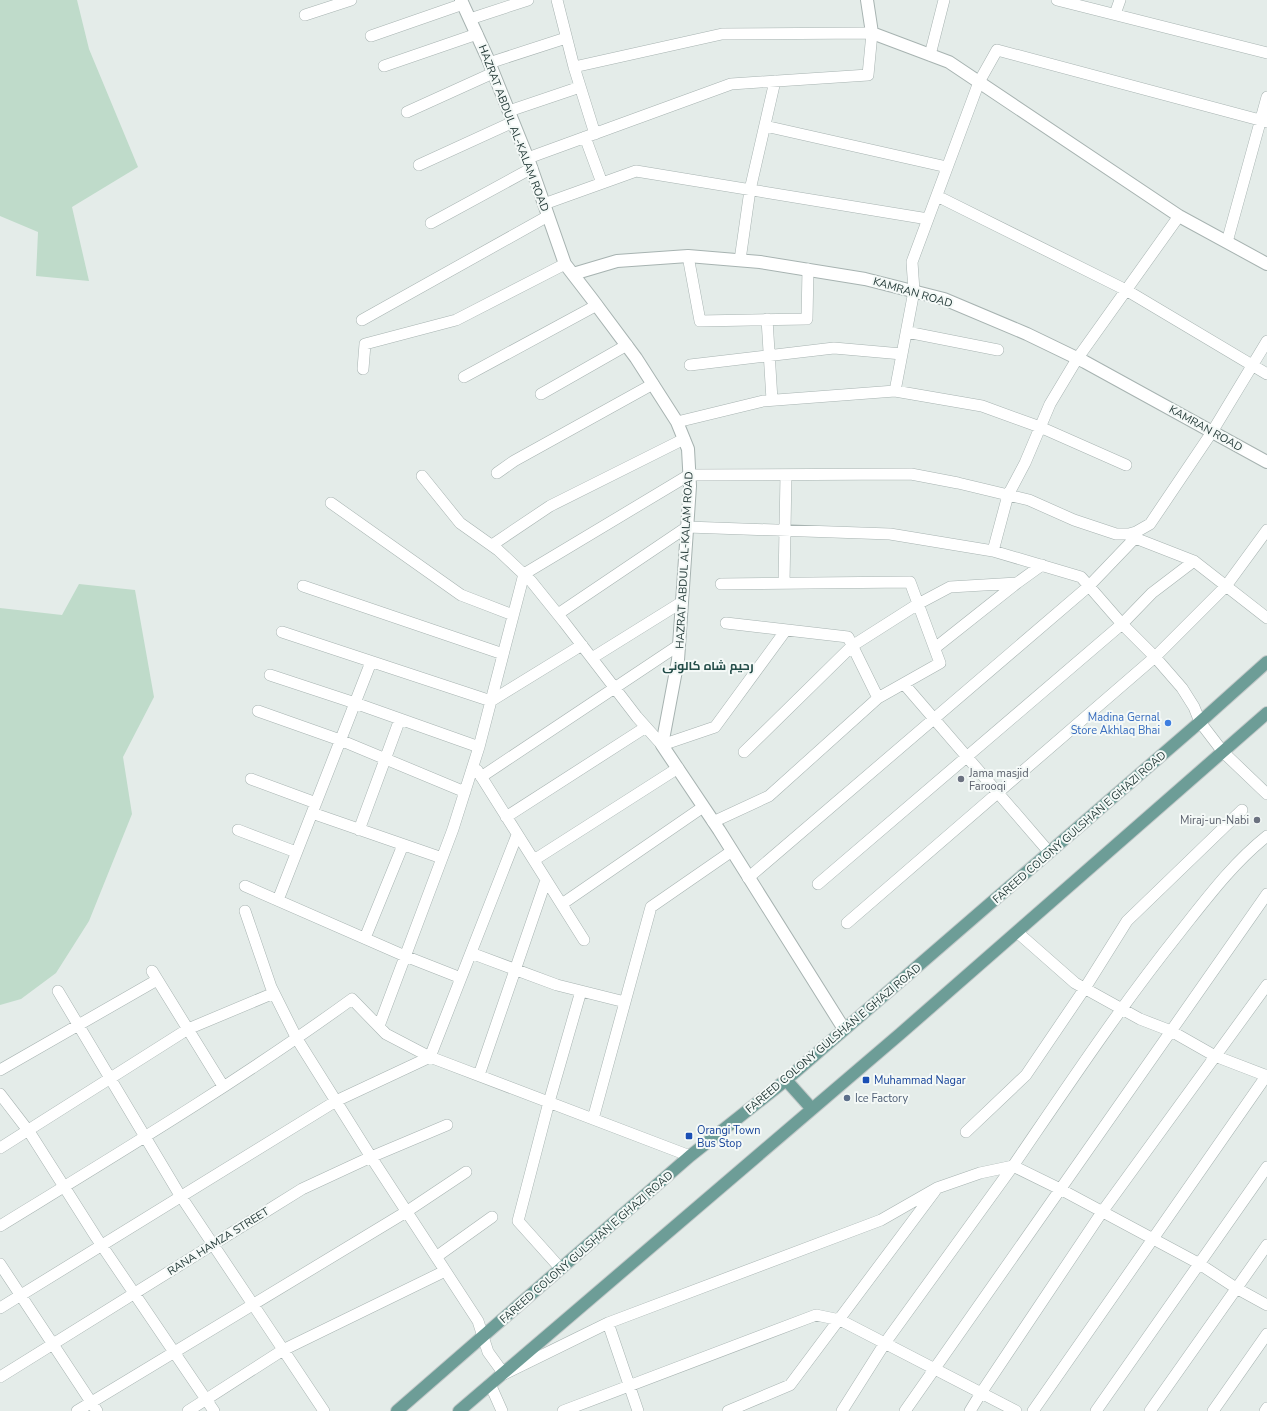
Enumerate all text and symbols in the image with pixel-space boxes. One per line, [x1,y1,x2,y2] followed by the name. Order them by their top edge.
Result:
[475,43,552,214] street label: HAZRAT ABDUL AL-KALAM ROAD
[871,274,954,311] street label: KAMRAN ROAD
[1166,402,1245,455] street label: KAMRAN ROAD
[672,471,697,649] street label: HAZRAT ABDUL AL-KALAM ROAD
[662,658,754,674] district label: رحیم شاہ کالونی
[1071,710,1161,738] place label: Madina Gernal Store Akhlaq Bhai
[1163,718,1173,728] marker: Madina Gernal Store Akhlaq Bhai
[989,748,1169,907] street label: FAREED COLONY GULSHAN E GHAZI ROAD
[968,766,1029,794] place label: Jama masjid Farooqi
[956,774,966,784] marker: Jama masjid Farooqi
[1180,813,1249,828] place label: Miraj-un-Nabi
[1252,815,1262,825] marker: Miraj-un-Nabi
[742,960,924,1116] street label: FAREED COLONY GULSHAN E GHAZI ROAD
[874,1073,966,1088] place label: Muhammad Nagar
[861,1075,871,1085] marker: Muhammad Nagar
[855,1091,908,1106] place label: Ice Factory
[842,1093,852,1103] marker: Ice Factory
[697,1123,761,1151] place label: Orangi Town Bus Stop
[684,1131,694,1141] marker: Orangi Town Bus Stop
[496,1168,676,1327] street label: FAREED COLONY GULSHAN E GHAZI ROAD
[165,1204,272,1279] street label: RANA HAMZA STREET

